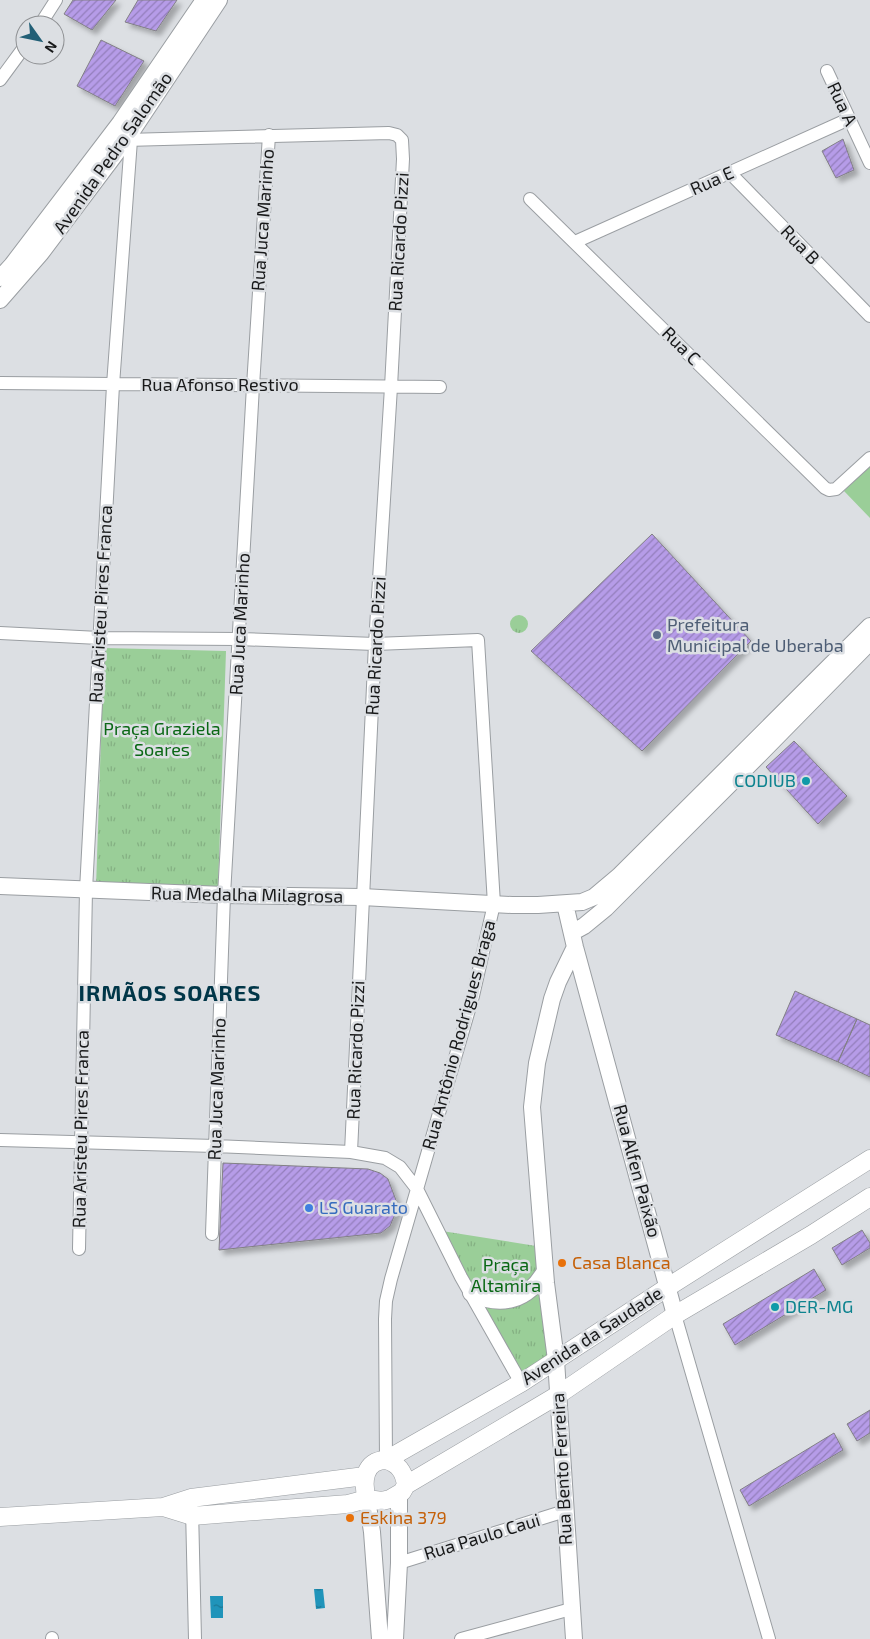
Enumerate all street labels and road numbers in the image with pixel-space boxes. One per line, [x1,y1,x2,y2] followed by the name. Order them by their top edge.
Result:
[48,67,176,237] street label: Avenida Pedro Salomão
[823,78,863,130] street label: Rua A
[246,148,278,292] street label: Rua Juca Marinho
[686,161,737,199] street label: Rua E
[383,172,413,312] street label: Rua Ricardo Pizzi
[777,220,825,269] street label: Rua B
[658,321,706,369] street label: Rua C
[141,373,299,395] street label: Rua Afonso Restivo
[84,504,116,703] street label: Rua Aristeu Pires Franca
[224,552,254,696] street label: Rua Juca Marinho
[360,576,390,716] street label: Rua Ricardo Pizzi
[151,881,343,907] street label: Rua Medalha Milagrosa
[417,917,499,1152] street label: Rua Antônio Rodrigues Braga
[342,980,368,1120] street label: Rua Ricardo Pizzi
[203,1017,229,1161] street label: Rua Juca Marinho
[67,1030,93,1228] street label: Rua Aristeu Pires Franca
[610,1102,666,1240] street label: Rua Alfen Paixão
[517,1281,666,1389] street label: Avenida da Saudade
[546,1392,576,1546] street label: Rua Bento Ferreira
[421,1508,543,1564] street label: Rua Paulo Caui

